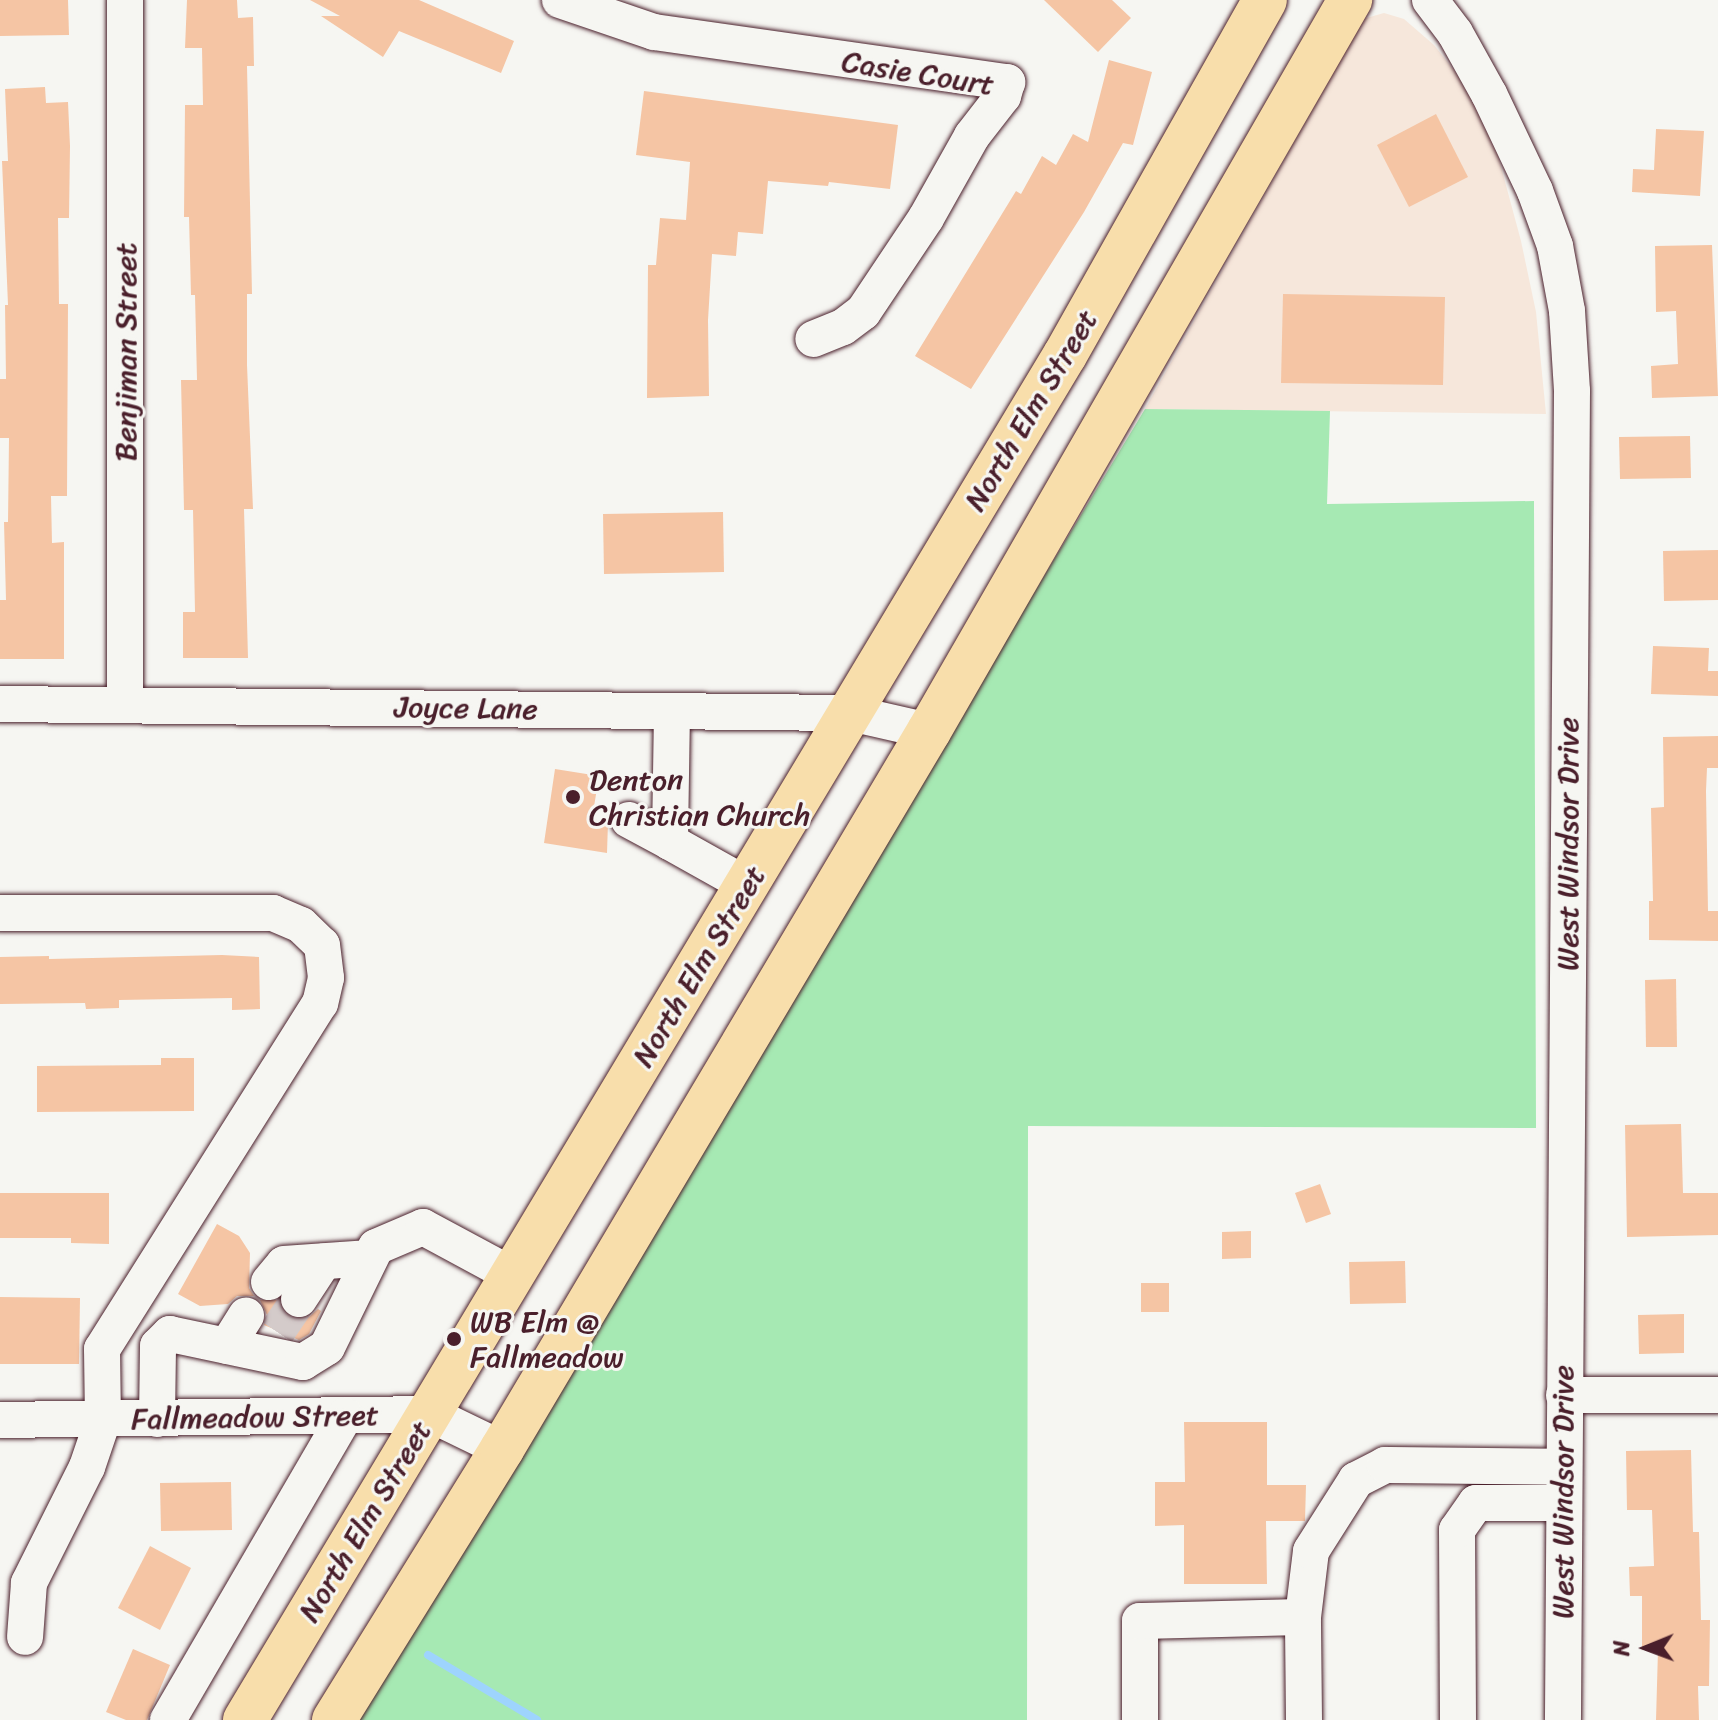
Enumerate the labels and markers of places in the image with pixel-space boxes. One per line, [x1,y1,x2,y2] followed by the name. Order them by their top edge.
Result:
[589,762,810,832] place label: Denton Christian Church
[564,788,582,806] marker: Denton Christian Church
[470,1304,624,1374] place label: WB Elm @ Fallmeadow
[445,1330,463,1348] marker: WB Elm @ Fallmeadow

